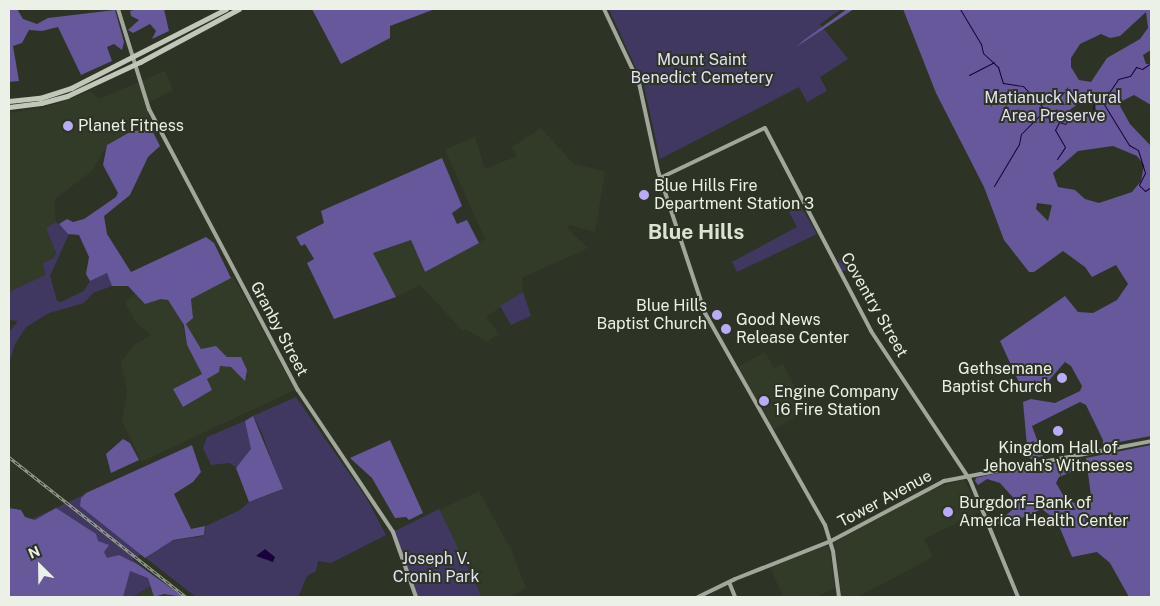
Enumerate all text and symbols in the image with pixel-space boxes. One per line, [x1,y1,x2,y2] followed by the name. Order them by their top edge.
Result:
[631,50,773,88] park label: Mount Saint Benedict Cemetery
[984,88,1122,126] park label: Matianuck Natural Area Preserve
[78,116,184,136] place label: Planet Fitness
[62,120,74,132] marker: Planet Fitness
[654,176,814,214] place label: Blue Hills Fire Department Station 3
[638,189,650,201] marker: Blue Hills Fire Department Station 3
[648,219,744,245] district label: Blue Hills
[836,249,912,361] street label: Coventry Street
[246,278,312,380] street label: Granby Street
[596,296,707,334] place label: Blue Hills Baptist Church
[711,309,723,321] marker: Blue Hills Baptist Church
[736,310,849,348] place label: Good News Release Center
[720,323,732,335] marker: Good News Release Center
[941,359,1052,397] place label: Gethsemane Baptist Church
[1056,372,1068,384] marker: Gethsemane Baptist Church
[774,382,899,420] place label: Engine Company 16 Fire Station
[758,395,770,407] marker: Engine Company 16 Fire Station
[1052,425,1064,437] marker: Kingdom Hall of Jehovah's Witnesses
[983,438,1133,476] place label: Kingdom Hall of Jehovah's Witnesses
[835,466,935,532] street label: Tower Avenue
[959,493,1129,531] place label: Burgdorf–Bank of America Health Center
[941,505,955,519] marker: Burgdorf–Bank of America Health Center
[15,541,65,591] north arrow
[26,543,42,562] text: N
[393,549,479,587] park label: Joseph V. Cronin Park

